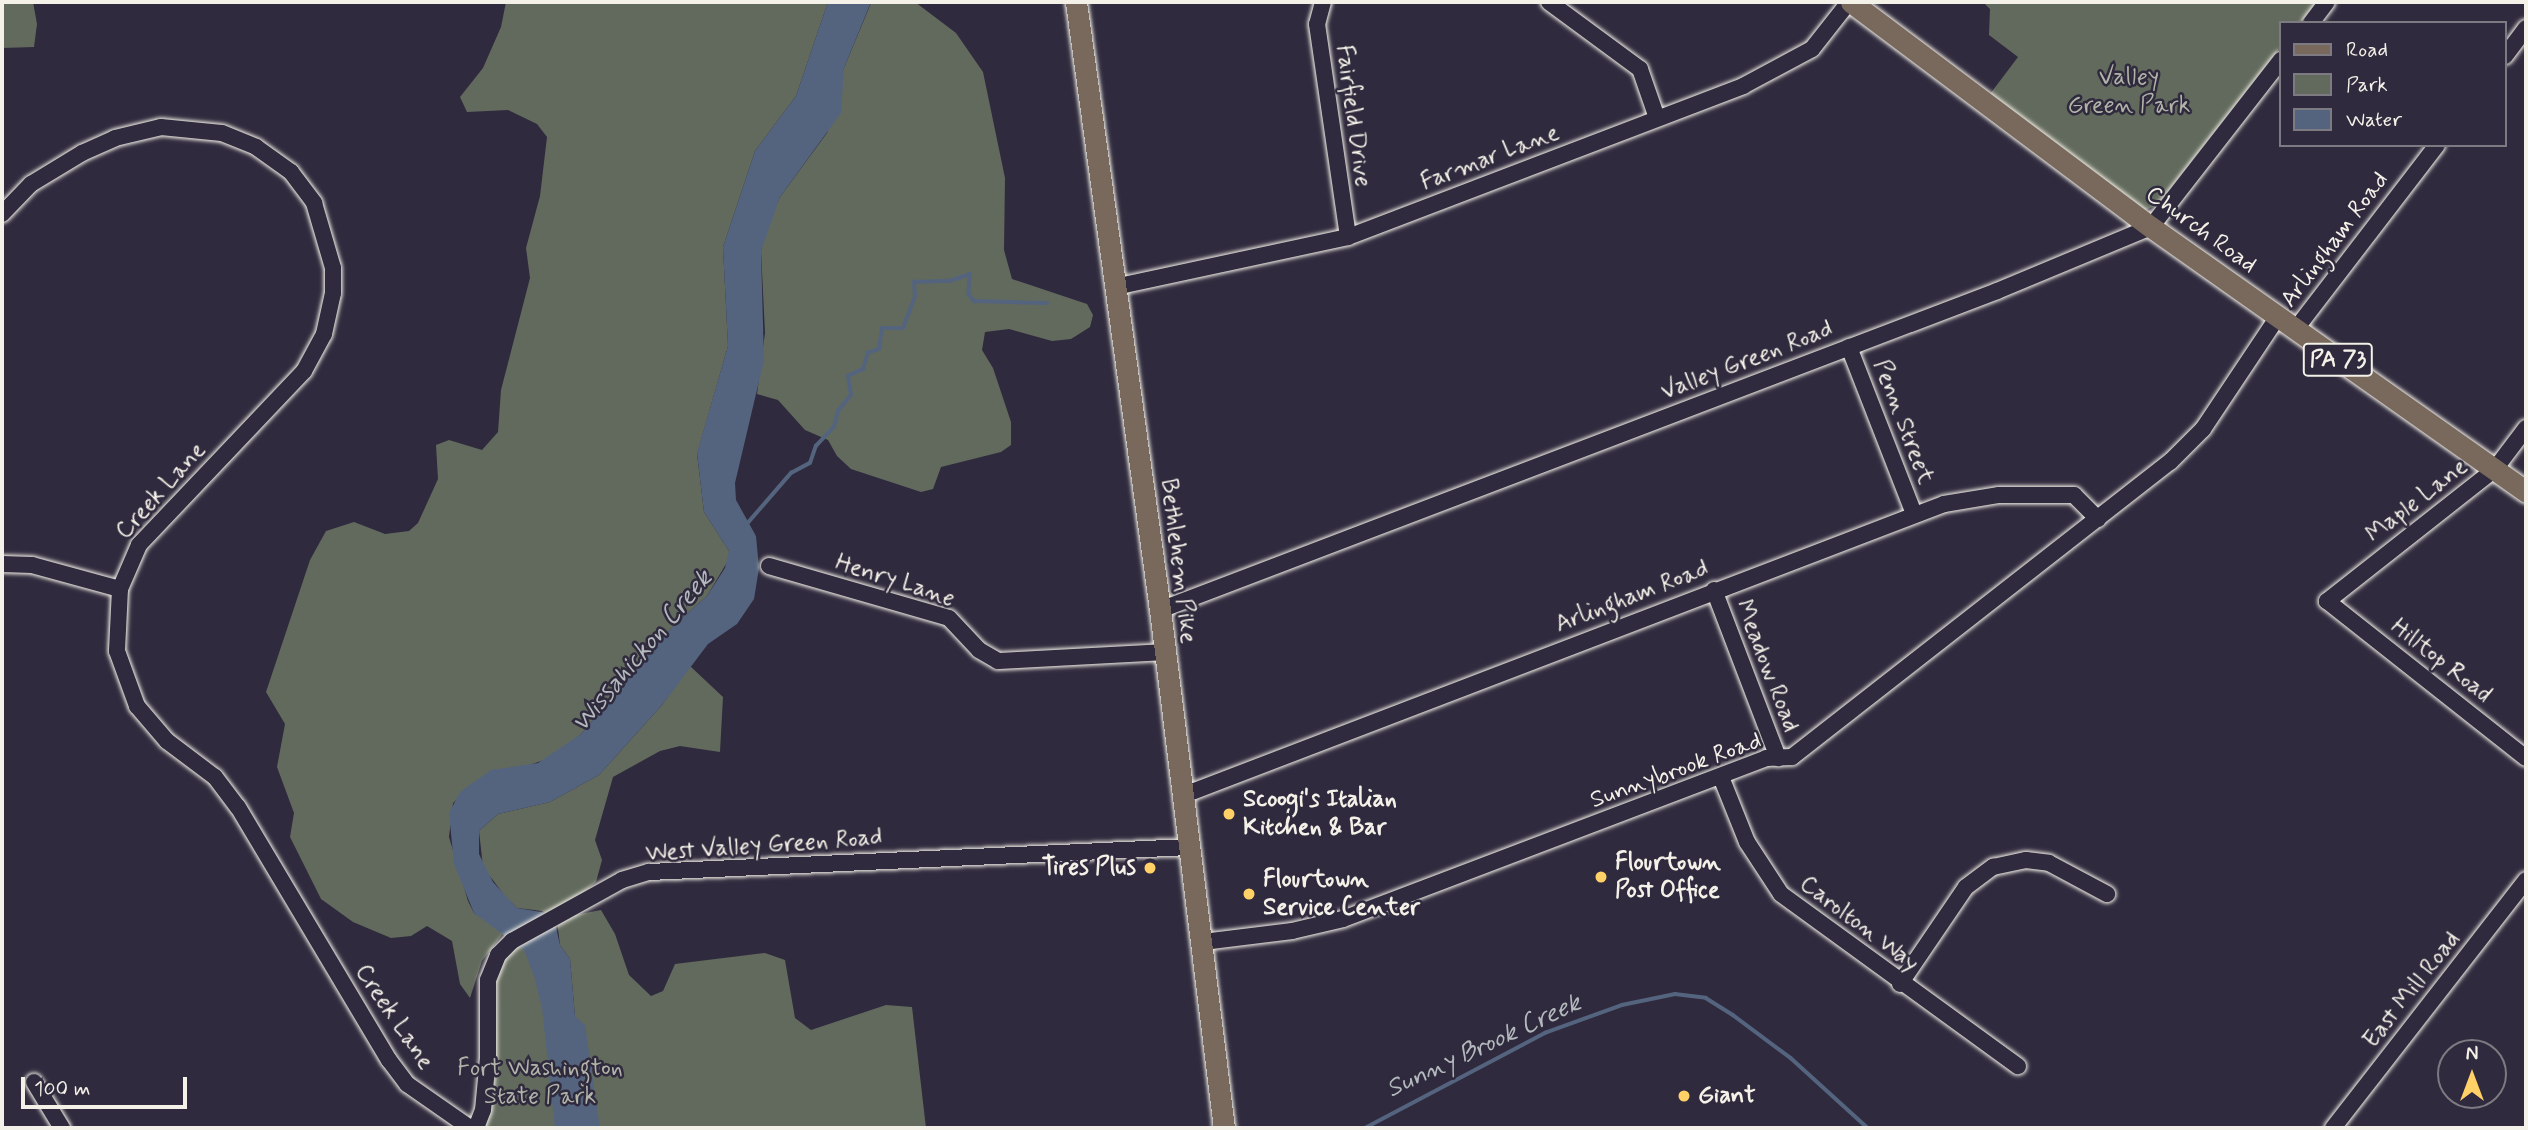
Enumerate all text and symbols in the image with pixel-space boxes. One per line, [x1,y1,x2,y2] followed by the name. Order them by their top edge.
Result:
[2280,21,2507,147] legend
[2346,36,2388,64] text: Road
[1329,44,1377,188] street label: Fairfield Drive
[2069,64,2189,120] park label: Valley Green Park
[2346,71,2388,99] text: Park
[2346,106,2402,134] text: Water
[1420,119,1560,197] street label: Farmar Lane
[2275,167,2395,313] street label: Arlingham Road
[2140,180,2262,280] street label: Church Road
[1655,314,1839,408] street label: Valley Green Road
[2301,340,2375,380] road number: PA 73
[1866,356,1940,488] street label: Penn Street
[111,438,211,544] street label: Creek Lane
[2362,453,2472,549] street label: Maple Lane
[1154,478,1202,644] street label: Bethlehem Pike
[833,549,957,613] street label: Henry Lane
[1552,555,1712,639] street label: Arlingham Road
[566,564,720,740] water label: Wissahickon Creek
[1729,596,1805,736] street label: Meadow Road
[2385,613,2497,709] street label: Hilltop Road
[1588,727,1764,815] street label: Sunnybrook Road
[1243,786,1402,842] place label: Scoogi's Italian Kitchen & Bar
[1221,806,1237,822] marker: Scoogi's Italian Kitchen & Bar
[642,823,886,869] street label: West Valley Green Road
[1615,849,1721,905] place label: Flourtown Post Office
[1042,854,1136,882] place label: Tires Plus
[1142,860,1158,876] marker: Tires Plus
[1263,866,1416,922] place label: Flourtown Service Center
[1593,869,1609,885] marker: Flourtown Post Office
[1793,869,1925,979] street label: Carolton Way
[1241,886,1257,902] marker: Flourtown Service Center
[2357,926,2467,1054] street label: East Mill Road
[349,960,439,1074] street label: Creek Lane
[1381,988,1587,1106] water label: Sunny Brook Creek
[2437,1039,2507,1109] north arrow
[2466,1042,2478,1067] text: N
[457,1055,623,1111] park label: Fort Washington State Park
[24,1064,191,1108] scale bar
[34,1075,90,1103] text: 100 m
[1698,1082,1755,1110] place label: Giant
[1676,1088,1692,1104] marker: Giant

